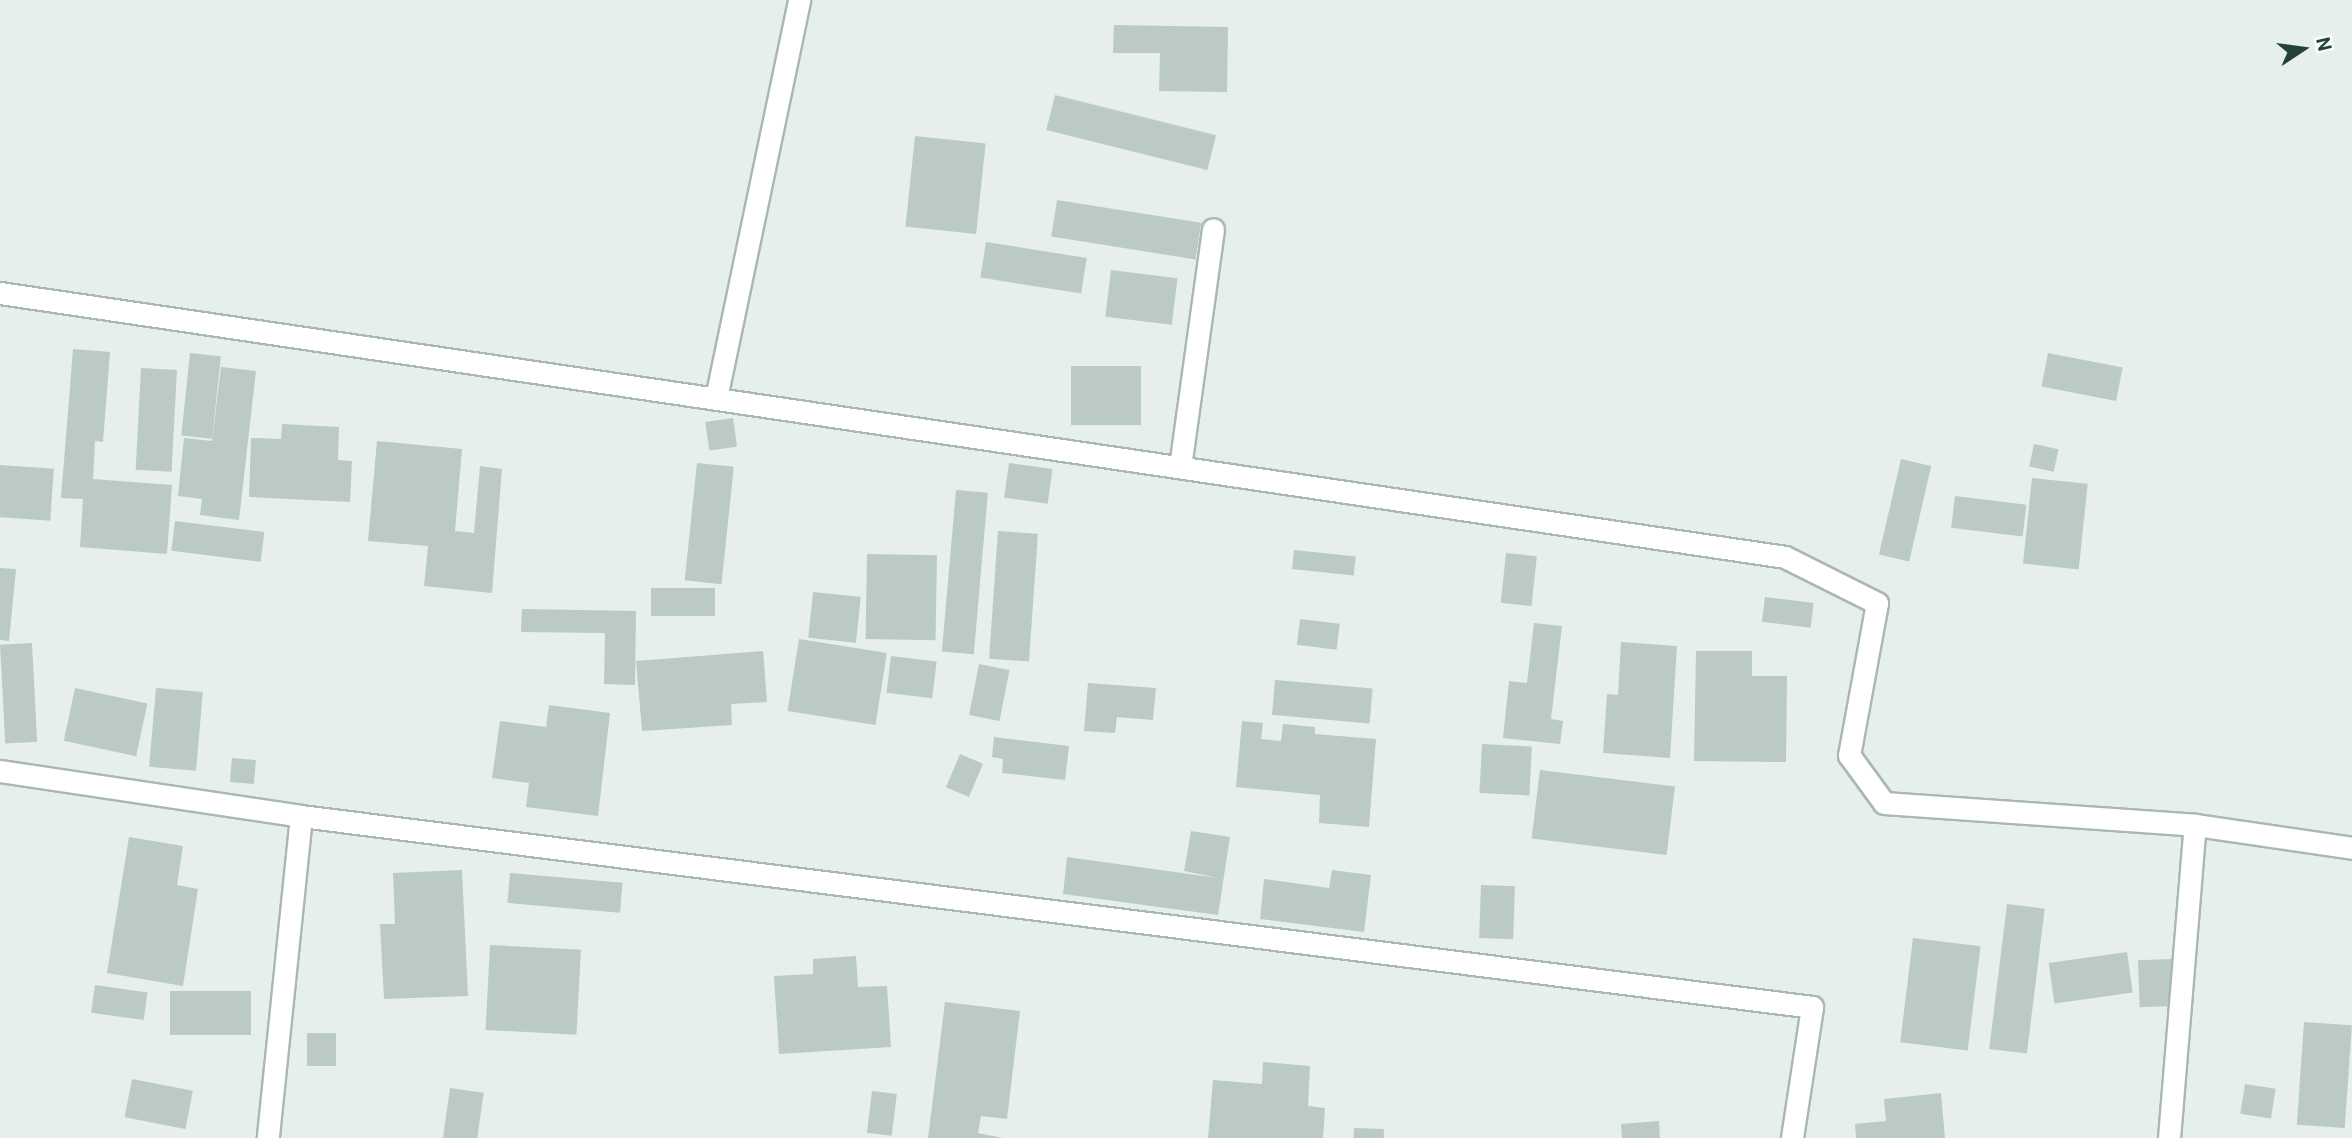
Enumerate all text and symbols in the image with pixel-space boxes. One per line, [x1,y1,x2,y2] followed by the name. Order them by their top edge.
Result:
[2268,14,2338,84] north arrow
[2311,35,2337,53] text: N

